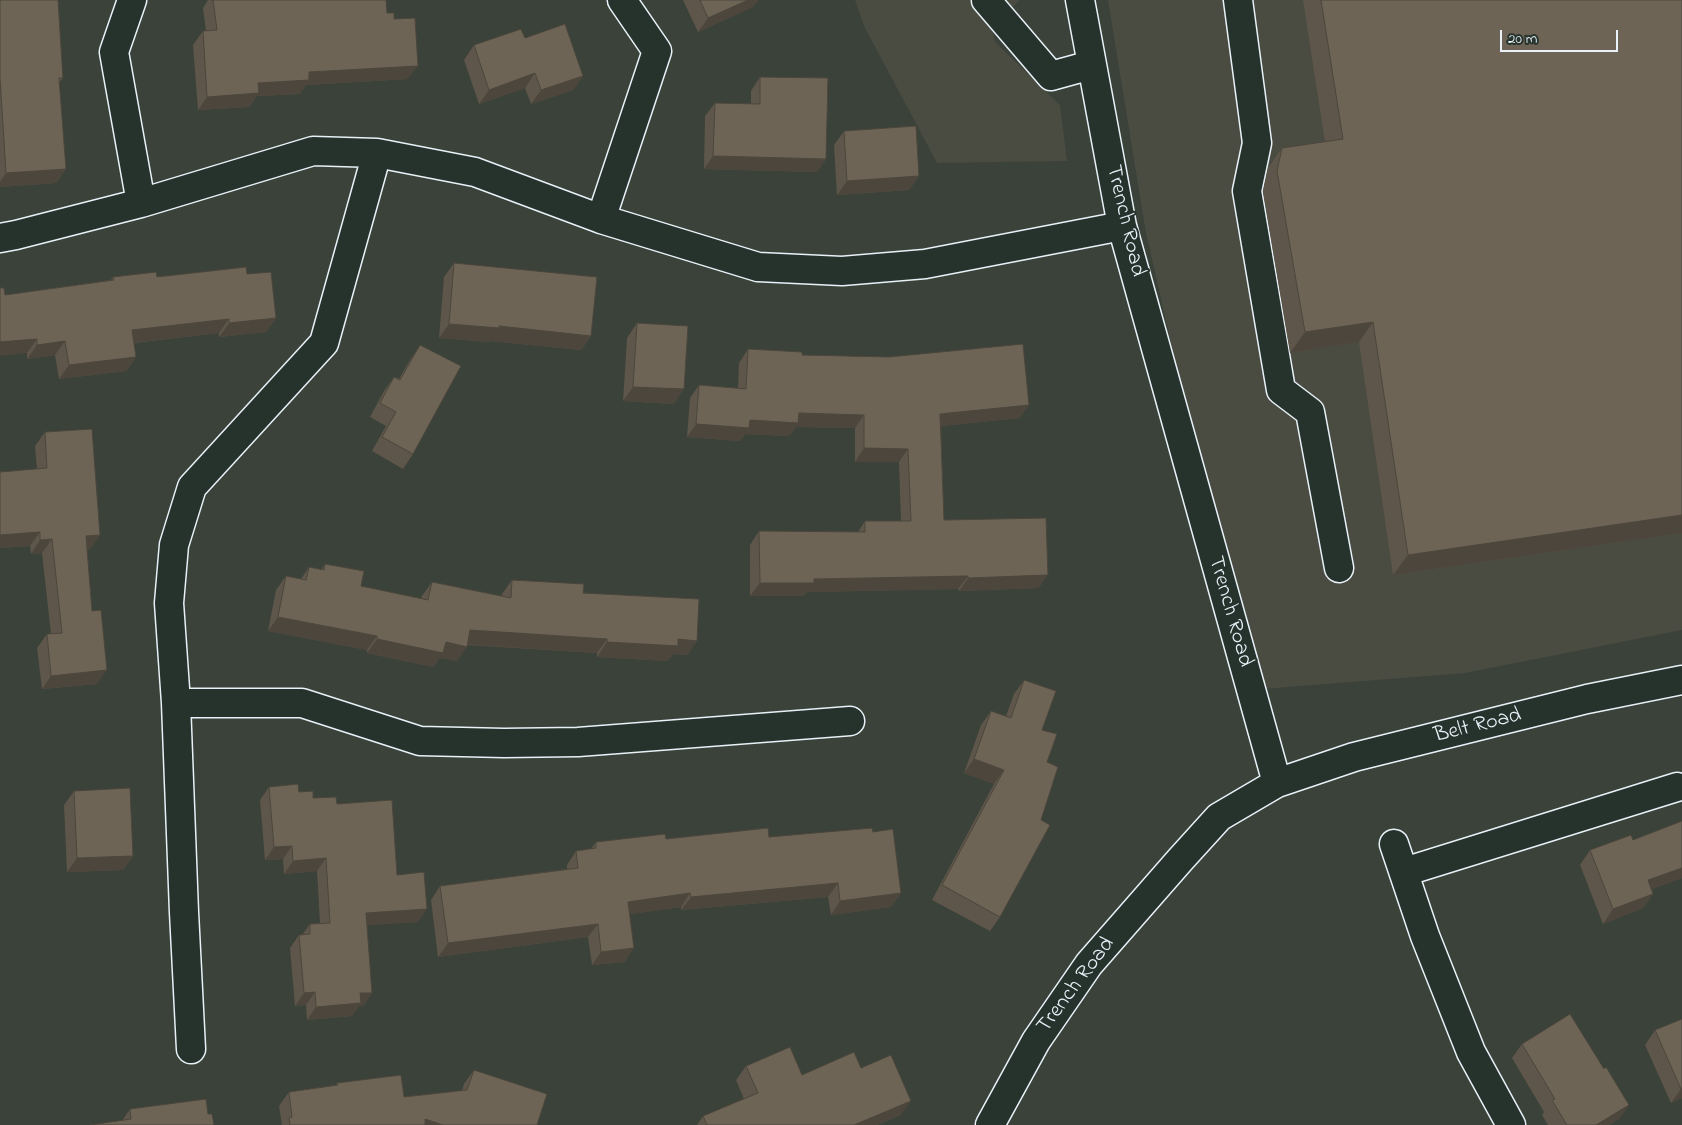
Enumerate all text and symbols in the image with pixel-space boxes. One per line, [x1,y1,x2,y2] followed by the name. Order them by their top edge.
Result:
[1502,20,1620,52] scale bar
[1508,28,1537,50] text: 20 m
[1098,163,1150,279] street label: Trench Road
[1201,554,1257,670] street label: Trench Road
[1432,703,1524,751] street label: Belt Road
[1032,933,1122,1039] street label: Trench Road

